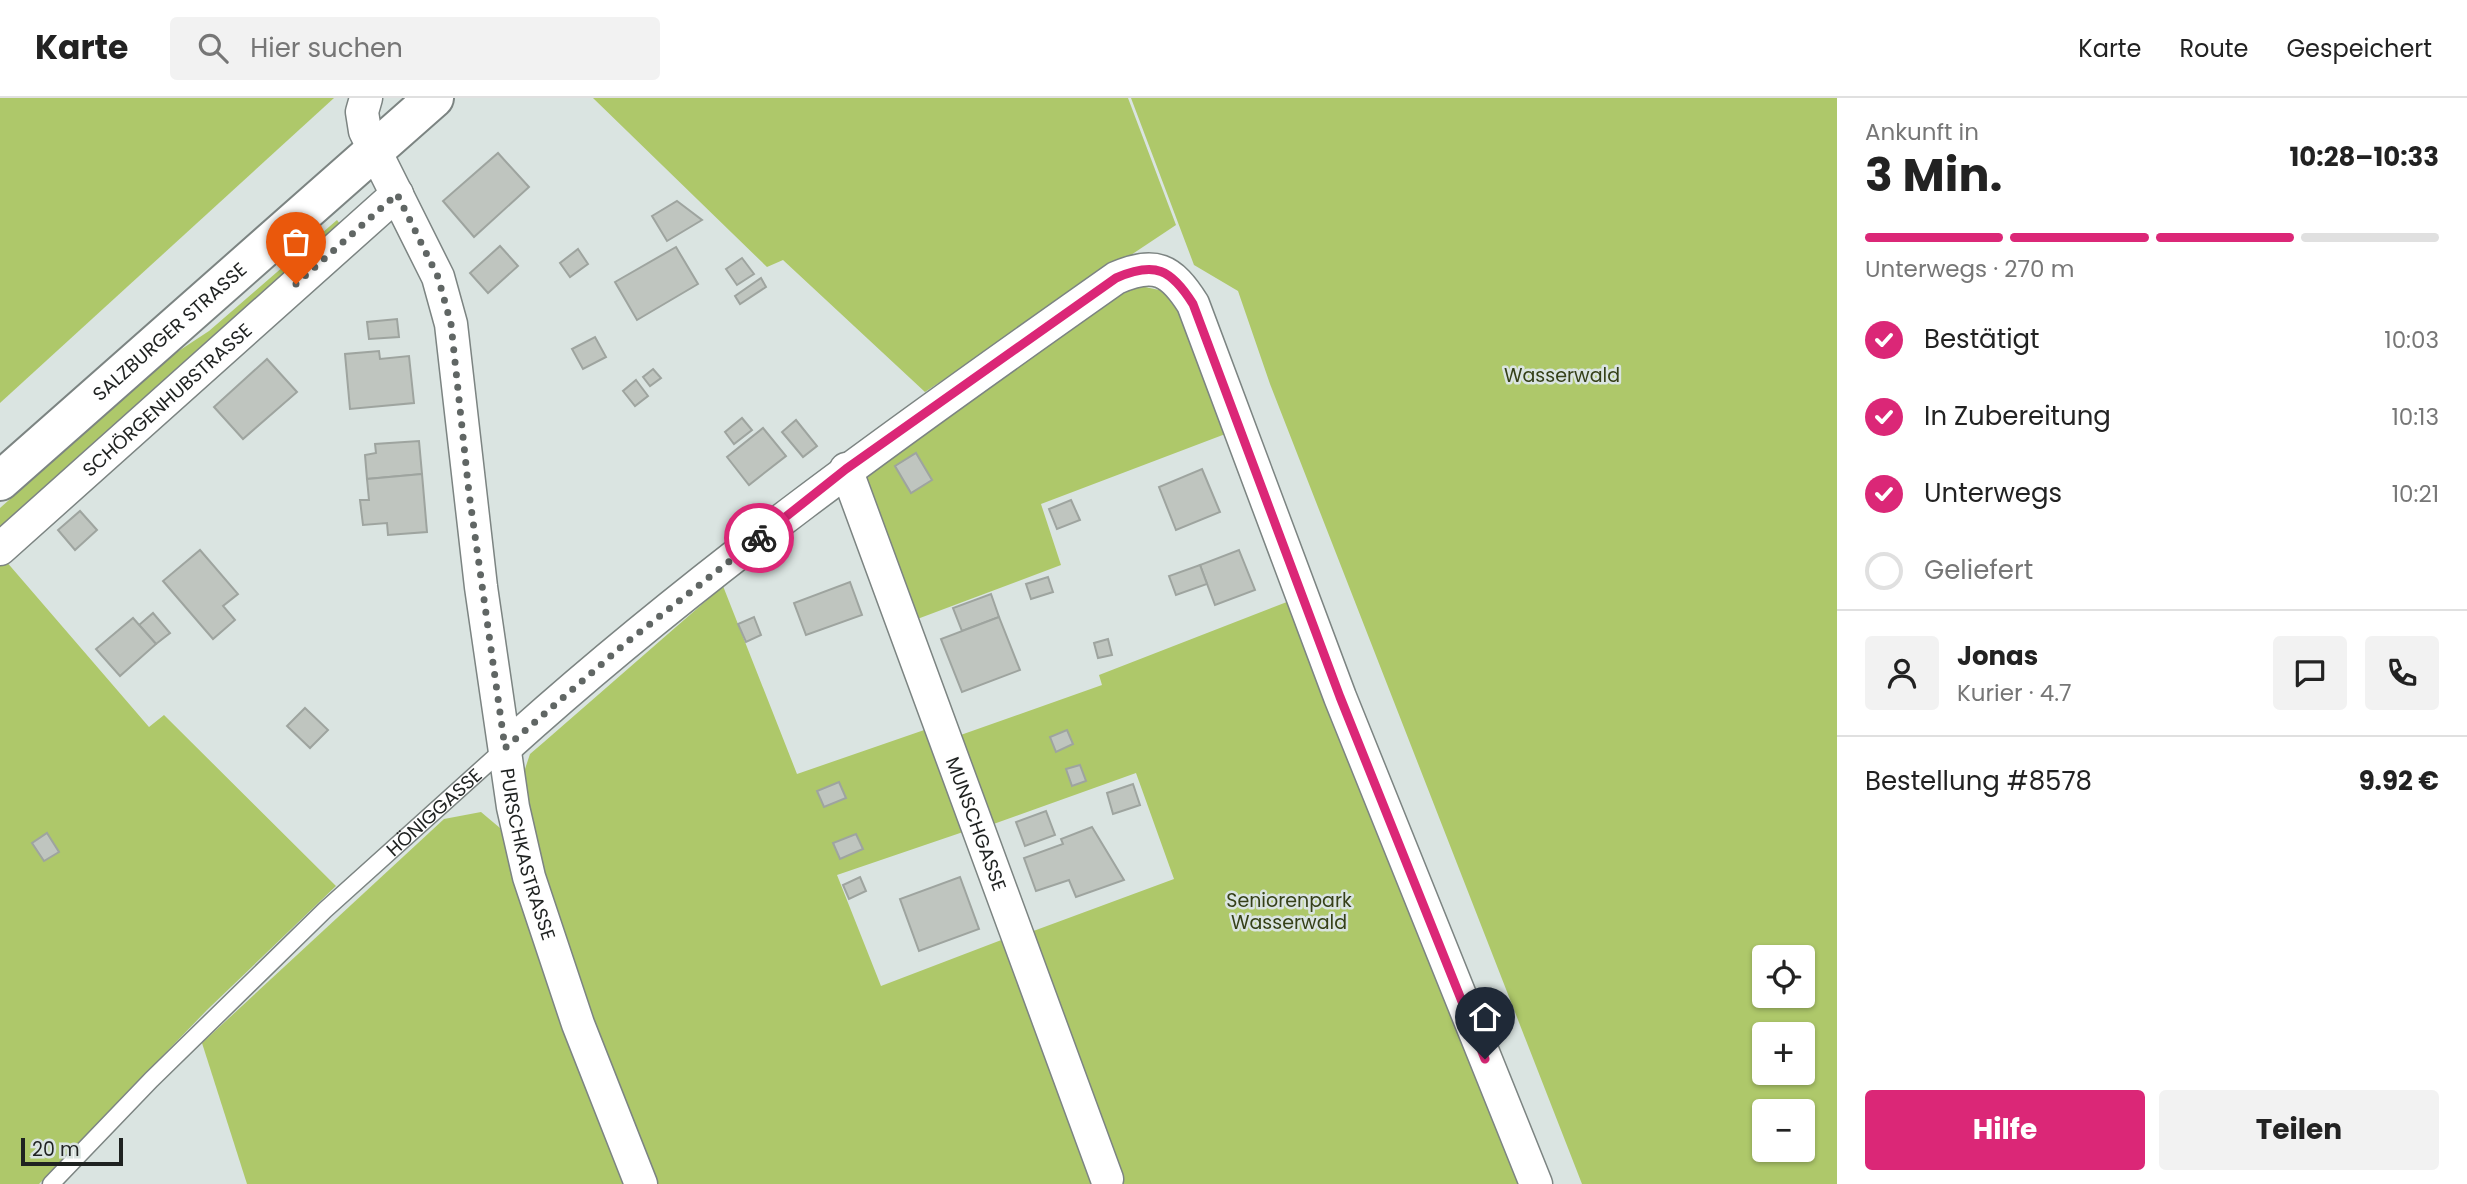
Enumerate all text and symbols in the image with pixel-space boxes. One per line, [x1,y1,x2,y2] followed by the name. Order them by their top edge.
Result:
[170,17,660,80] search box
[35,24,128,71] text: Karte
[194,29,232,67] icon: search
[250,30,403,66] text: Hier suchen
[2078,32,2141,65] text: Karte
[2179,32,2248,65] text: Route
[2286,32,2432,65] text: Gespeichert
[1865,116,1979,148] text: Ankunft in
[2290,139,2439,175] text: 10:28–10:33
[1865,143,2002,207] text: 3 Min.
[266,212,326,284] pin
[277,223,315,261] icon: bag
[1865,253,2074,285] text: Unterwegs · 270 m
[87,256,253,407] street label: SALZBURGER STRASSE
[77,317,258,483] street label: SCHÖRGENHUBSTRASSE
[1865,321,1903,359] icon: check
[1924,321,2040,357] text: Bestätigt
[2384,324,2439,356] text: 10:03
[1504,362,1620,389] park label: Wasserwald
[1865,398,1903,436] icon: check
[1924,398,2111,434] text: In Zubereitung
[2391,401,2439,433] text: 10:13
[1865,475,1903,513] icon: check
[1924,475,2062,511] text: Unterwegs
[2392,478,2439,510] text: 10:21
[724,503,794,573] courier
[740,519,778,557] icon: bike
[1924,552,2033,588] text: Geliefert
[1865,636,1939,710] button: person
[2273,636,2347,710] button: chat
[2365,636,2439,710] button: phone
[1957,638,2038,674] text: Jonas
[1957,677,2072,709] text: Kurier · 4.7
[939,753,1013,895] street label: MUNSCHGASSE
[380,762,488,863] street label: HÖNIGGASSE
[1865,763,2092,799] text: Bestellung #8578
[2359,763,2439,799] text: 9.92 €
[494,766,562,944] street label: PURSCHKASTRASSE
[1226,887,1352,936] park label: Seniorenpark Wasserwald
[1752,945,1815,1162] map controls
[1752,945,1815,1008] button: locate
[1455,987,1515,1059] pin
[1466,998,1504,1036] icon: home
[1752,1022,1815,1085] button: +
[1865,1090,2145,1170] button: Hilfe
[2159,1090,2439,1170] button: Teilen
[1752,1099,1815,1162] button: −
[21,1135,122,1167] scale bar
[32,1136,80,1163] text: 20 m

